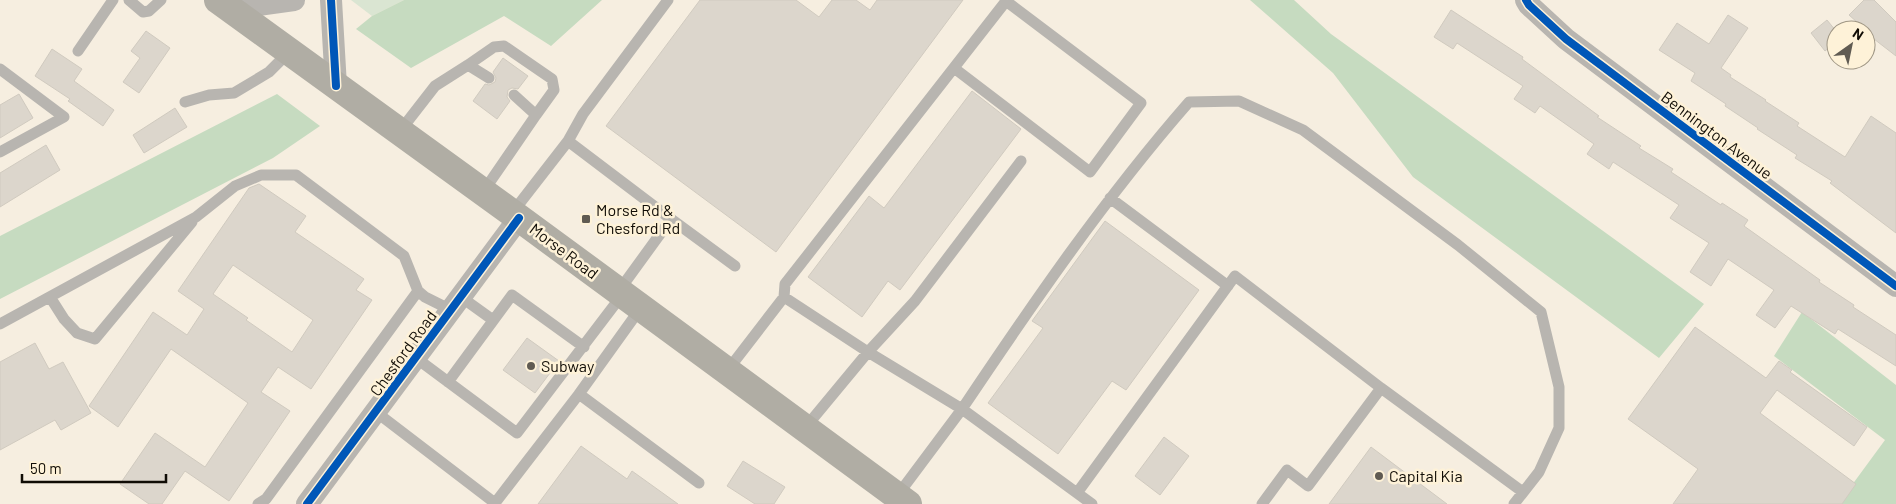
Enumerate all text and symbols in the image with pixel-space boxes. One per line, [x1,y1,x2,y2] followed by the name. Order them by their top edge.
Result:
[1826,20,1876,70] north arrow
[1850,24,1867,43] text: N
[1658,87,1777,183] street label: Bennington Avenue
[596,200,680,237] place label: Morse Rd & Chesford Rd
[580,213,592,225] marker: Morse Rd & Chesford Rd
[526,219,602,282] street label: Morse Road
[365,306,440,399] street label: Chesford Road
[541,356,595,375] place label: Subway
[525,360,537,372] marker: Subway
[22,452,166,484] scale bar
[30,459,62,477] text: 50 m
[1389,466,1463,485] place label: Capital Kia
[1373,470,1385,482] marker: Capital Kia

